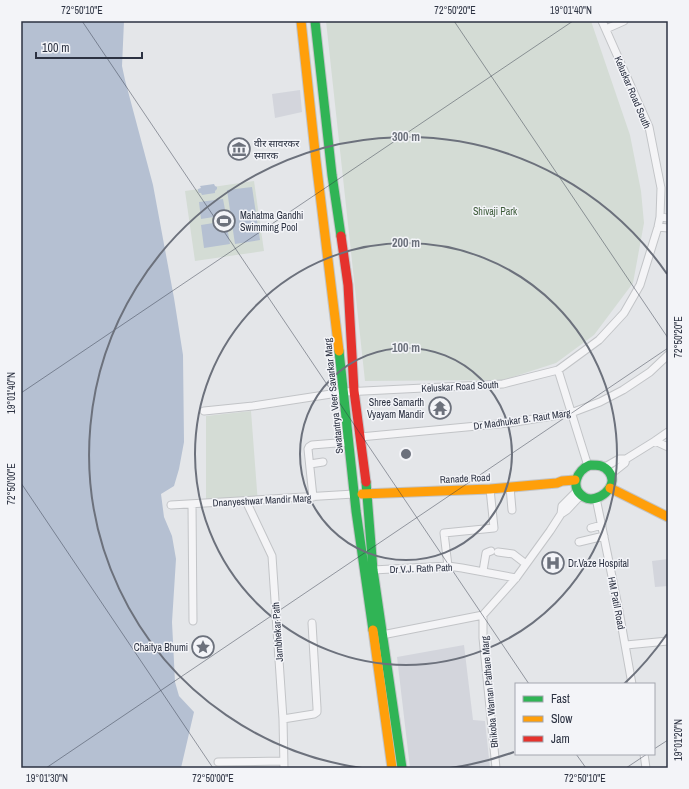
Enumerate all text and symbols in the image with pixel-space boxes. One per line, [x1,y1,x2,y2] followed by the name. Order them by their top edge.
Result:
[61,4,103,17] text: 72°50'10"E
[434,4,476,17] text: 72°50'20"E
[550,4,592,17] text: 19°01'40"N
[36,34,142,60] scale bar
[42,40,69,56] text: 100 m
[611,54,654,130] street label: Keluskar Road South
[392,129,420,145] text: 300 m
[226,136,252,162] museum icon: वीर सावरकर स्मारक
[254,137,300,162] place label: वीर सावरकर स्मारक
[473,205,518,218] park label: Shivaji Park
[211,208,237,234] sports icon: Mahatma Gandhi Swimming Pool
[240,209,303,234] place label: Mahatma Gandhi Swimming Pool
[392,235,420,251] text: 200 m
[672,316,685,358] text: 72°50'20"E
[321,337,346,454] street label: Swatantrya Veer Savarkar Marg
[392,340,420,356] text: 100 m
[5,372,18,414] text: 19°01'40"N
[421,378,499,395] street label: Keluskar Road South
[427,395,453,421] temple icon: Shree Samarth Vyayam Mandir
[367,396,424,421] place label: Shree Samarth Vyayam Mandir
[473,406,572,433] street label: Dr Madhukar B. Raut Marg
[399,447,413,461] centre of rings
[5,463,18,505] text: 72°50'00"E
[439,471,491,486] street label: Ranade Road
[212,491,312,510] street label: Dnanyeshwar Mandir Marg
[540,550,566,576] hospital icon: Dr.Vaze Hospital
[568,557,629,570] place label: Dr.Vaze Hospital
[389,561,453,576] street label: Dr V.J. Rath Path
[605,576,628,631] street label: HM Patil Road
[269,602,286,662] street label: Jambhekar Path
[190,634,216,660] place icon: Chaitya Bhumi
[478,635,501,748] street label: Bhikoba Waman Pathare Marg
[134,641,188,654] place label: Chaitya Bhumi
[515,683,655,755] legend
[551,691,570,707] text: Fast
[551,711,573,727] text: Slow
[672,719,685,761] text: 19°01'20"N
[551,731,570,747] text: Jam
[26,772,68,785] text: 19°01'30"N
[192,772,234,785] text: 72°50'00"E
[564,772,606,785] text: 72°50'10"E

